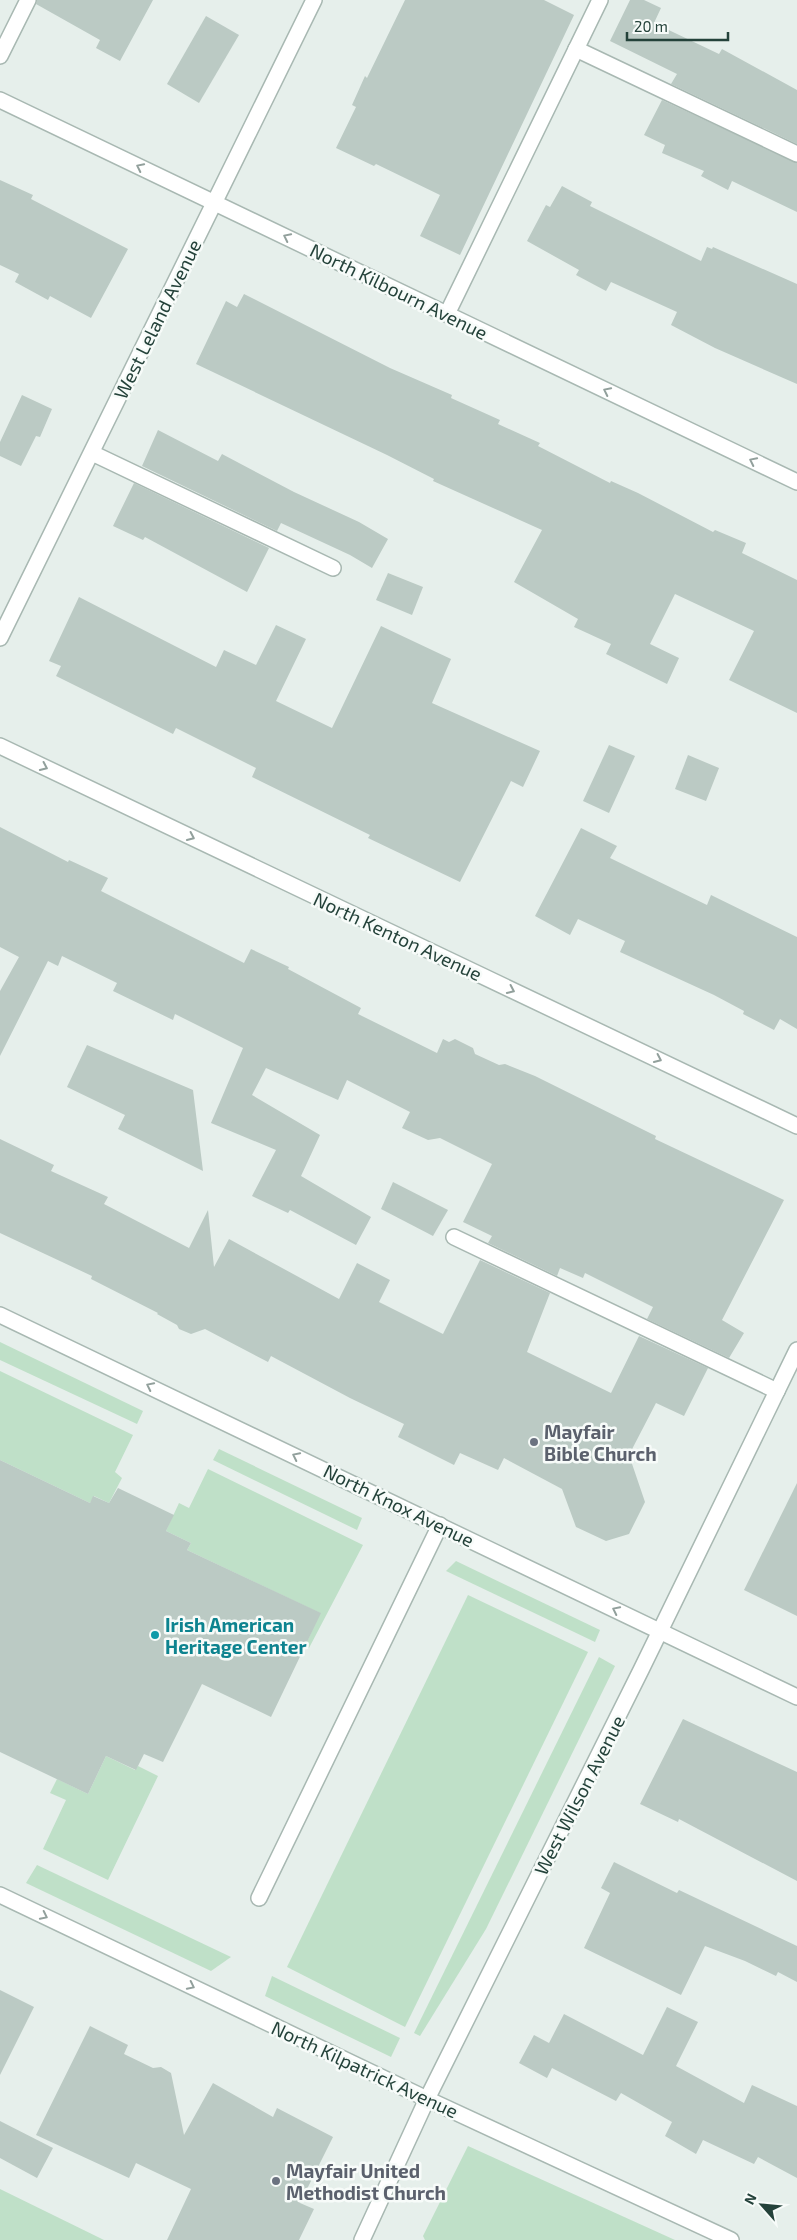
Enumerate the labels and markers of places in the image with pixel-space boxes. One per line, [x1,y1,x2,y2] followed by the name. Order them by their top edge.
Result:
[544,1420,657,1465] place label: Mayfair Bible Church
[528,1436,540,1448] marker: Mayfair Bible Church
[165,1613,307,1658] place label: Irish American Heritage Center
[149,1629,161,1641] marker: Irish American Heritage Center
[286,2159,446,2204] place label: Mayfair United Methodist Church
[270,2175,282,2187] marker: Mayfair United Methodist Church

